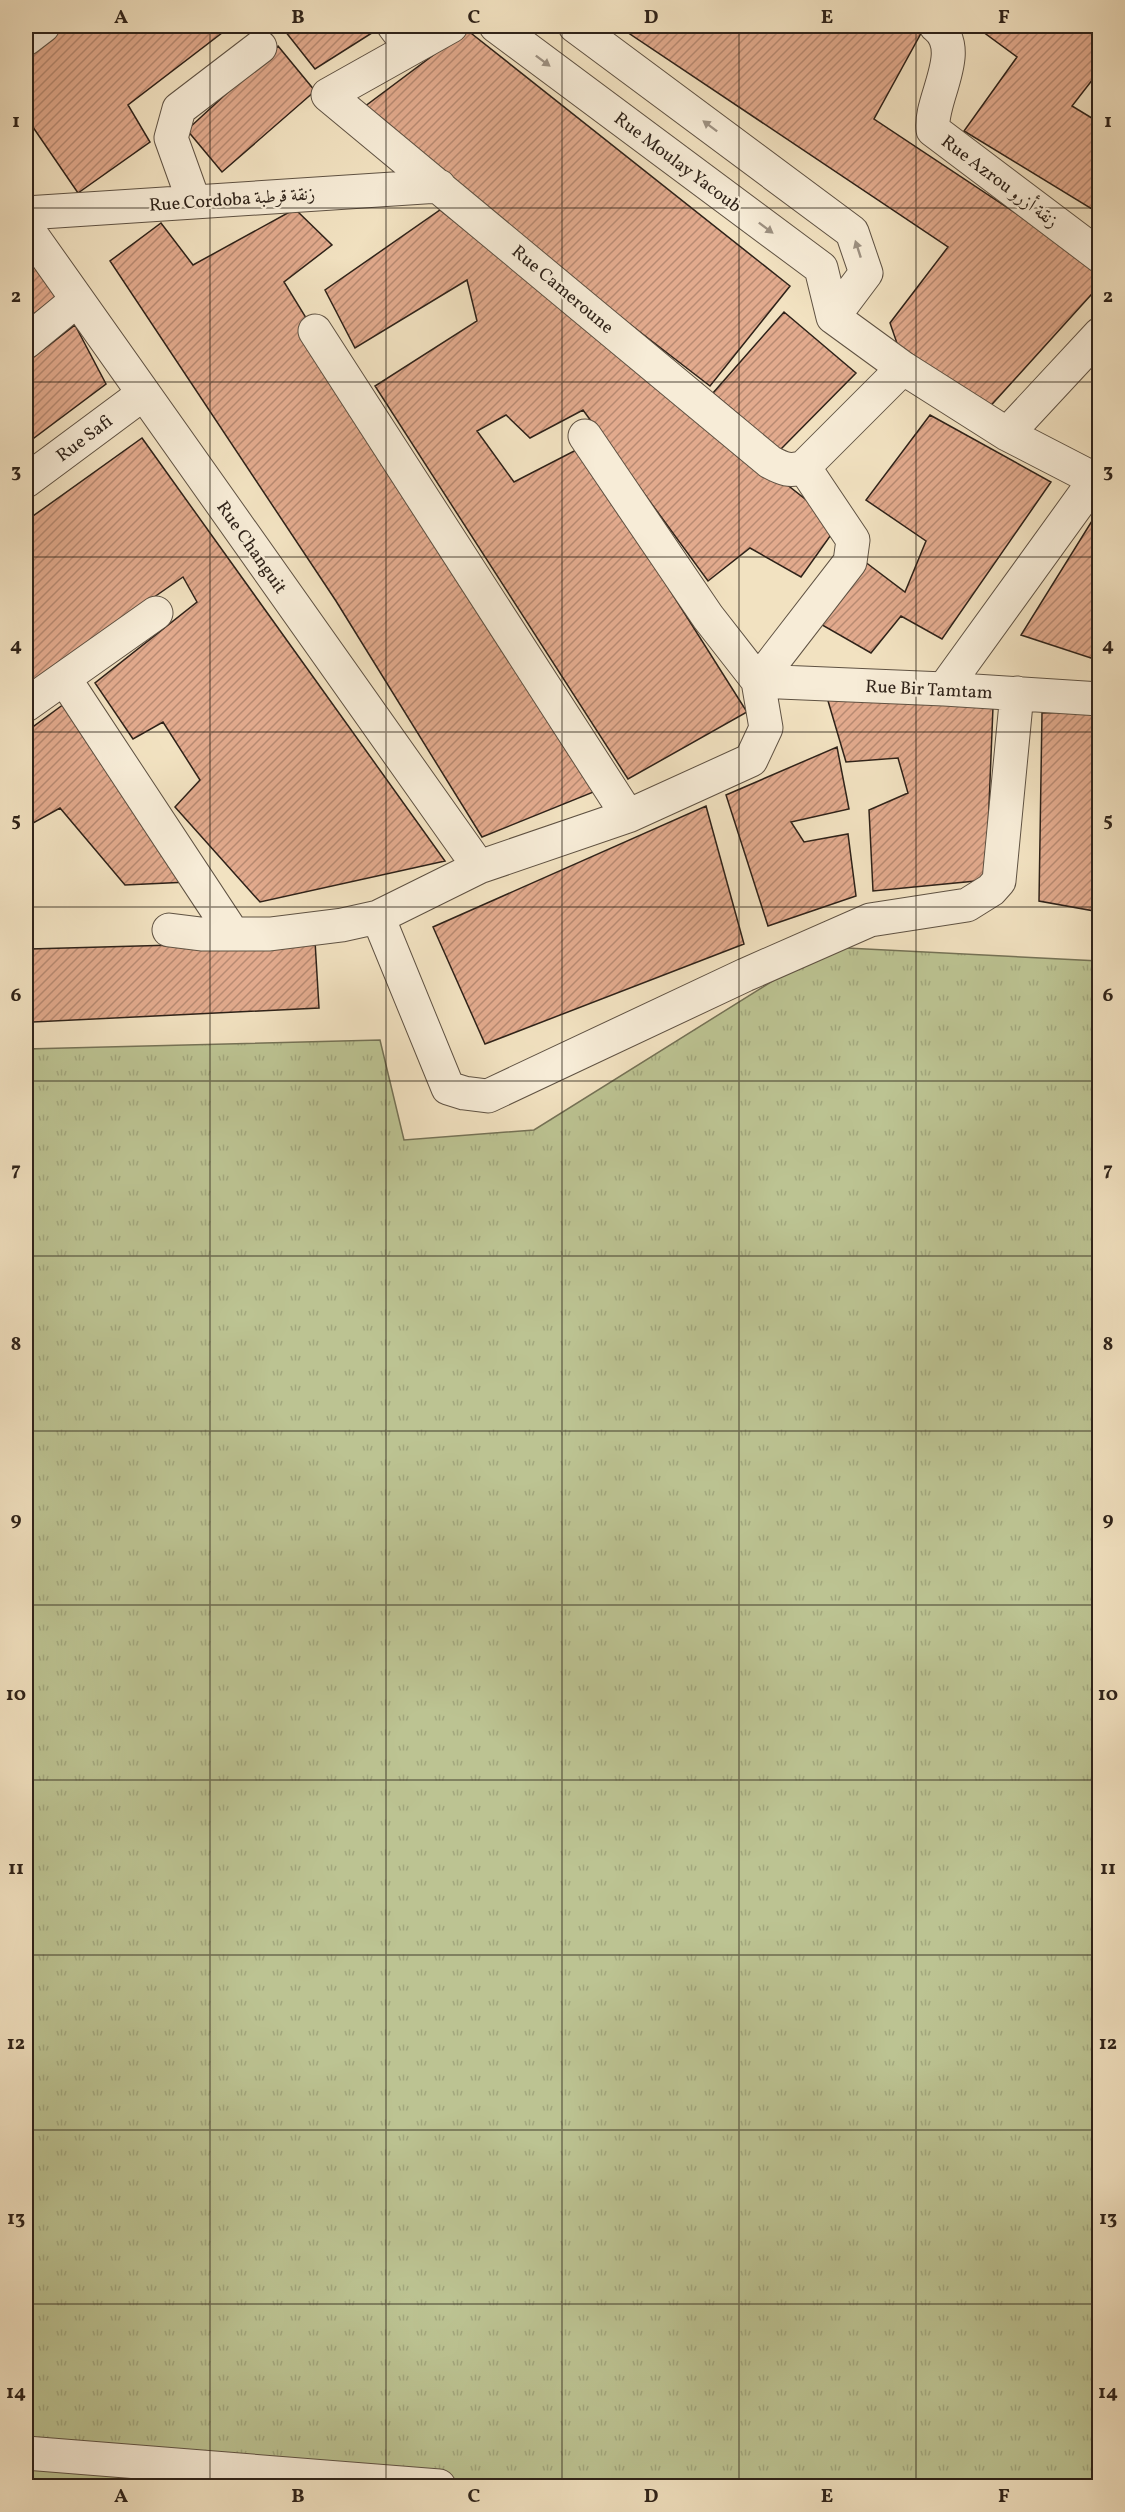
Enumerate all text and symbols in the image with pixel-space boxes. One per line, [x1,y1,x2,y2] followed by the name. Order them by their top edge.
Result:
[114,4,128,32] text: A
[291,4,305,32] text: B
[468,4,481,32] text: C
[644,4,658,32] text: D
[821,4,833,32] text: E
[998,4,1010,32] text: F
[535,54,550,66] one-way arrow
[608,107,746,219] street label: Rue Moulay Yacoub
[12,108,20,136] text: 1
[1104,108,1112,136] text: 1
[703,121,718,133] one-way arrow
[935,128,1064,235] street label: Rue Azrou زنقة أزرو
[148,182,316,219] street label: Rue Cordoba زنقة قرطبة
[759,221,774,233] one-way arrow
[506,240,618,340] street label: Rue Cameroune
[852,240,862,258] one-way arrow
[11,283,21,311] text: 2
[1103,283,1113,311] text: 2
[52,410,118,469] street label: Rue Safi
[11,458,21,486] text: 3
[1103,458,1113,486] text: 3
[210,497,292,599] street label: Rue Changuit
[10,632,22,660] text: 4
[1102,632,1114,660] text: 4
[865,675,993,706] street label: Rue Bir Tamtam
[11,807,21,835] text: 5
[1103,807,1113,835] text: 5
[11,982,22,1010] text: 6
[1103,982,1114,1010] text: 6
[11,1156,21,1184] text: 7
[1103,1156,1113,1184] text: 7
[11,1331,21,1359] text: 8
[1103,1331,1113,1359] text: 8
[10,1506,22,1534] text: 9
[1102,1506,1114,1534] text: 9
[6,1681,26,1709] text: 10
[1098,1681,1118,1709] text: 10
[8,1855,24,1883] text: 11
[1100,1855,1116,1883] text: 11
[7,2030,25,2058] text: 12
[1099,2030,1117,2058] text: 12
[7,2205,25,2233] text: 13
[1099,2205,1117,2233] text: 13
[6,2379,26,2407] text: 14
[1098,2379,1118,2407] text: 14
[114,2483,128,2511] text: A
[291,2483,305,2511] text: B
[468,2483,481,2511] text: C
[644,2483,658,2511] text: D
[821,2483,833,2511] text: E
[998,2483,1010,2511] text: F

